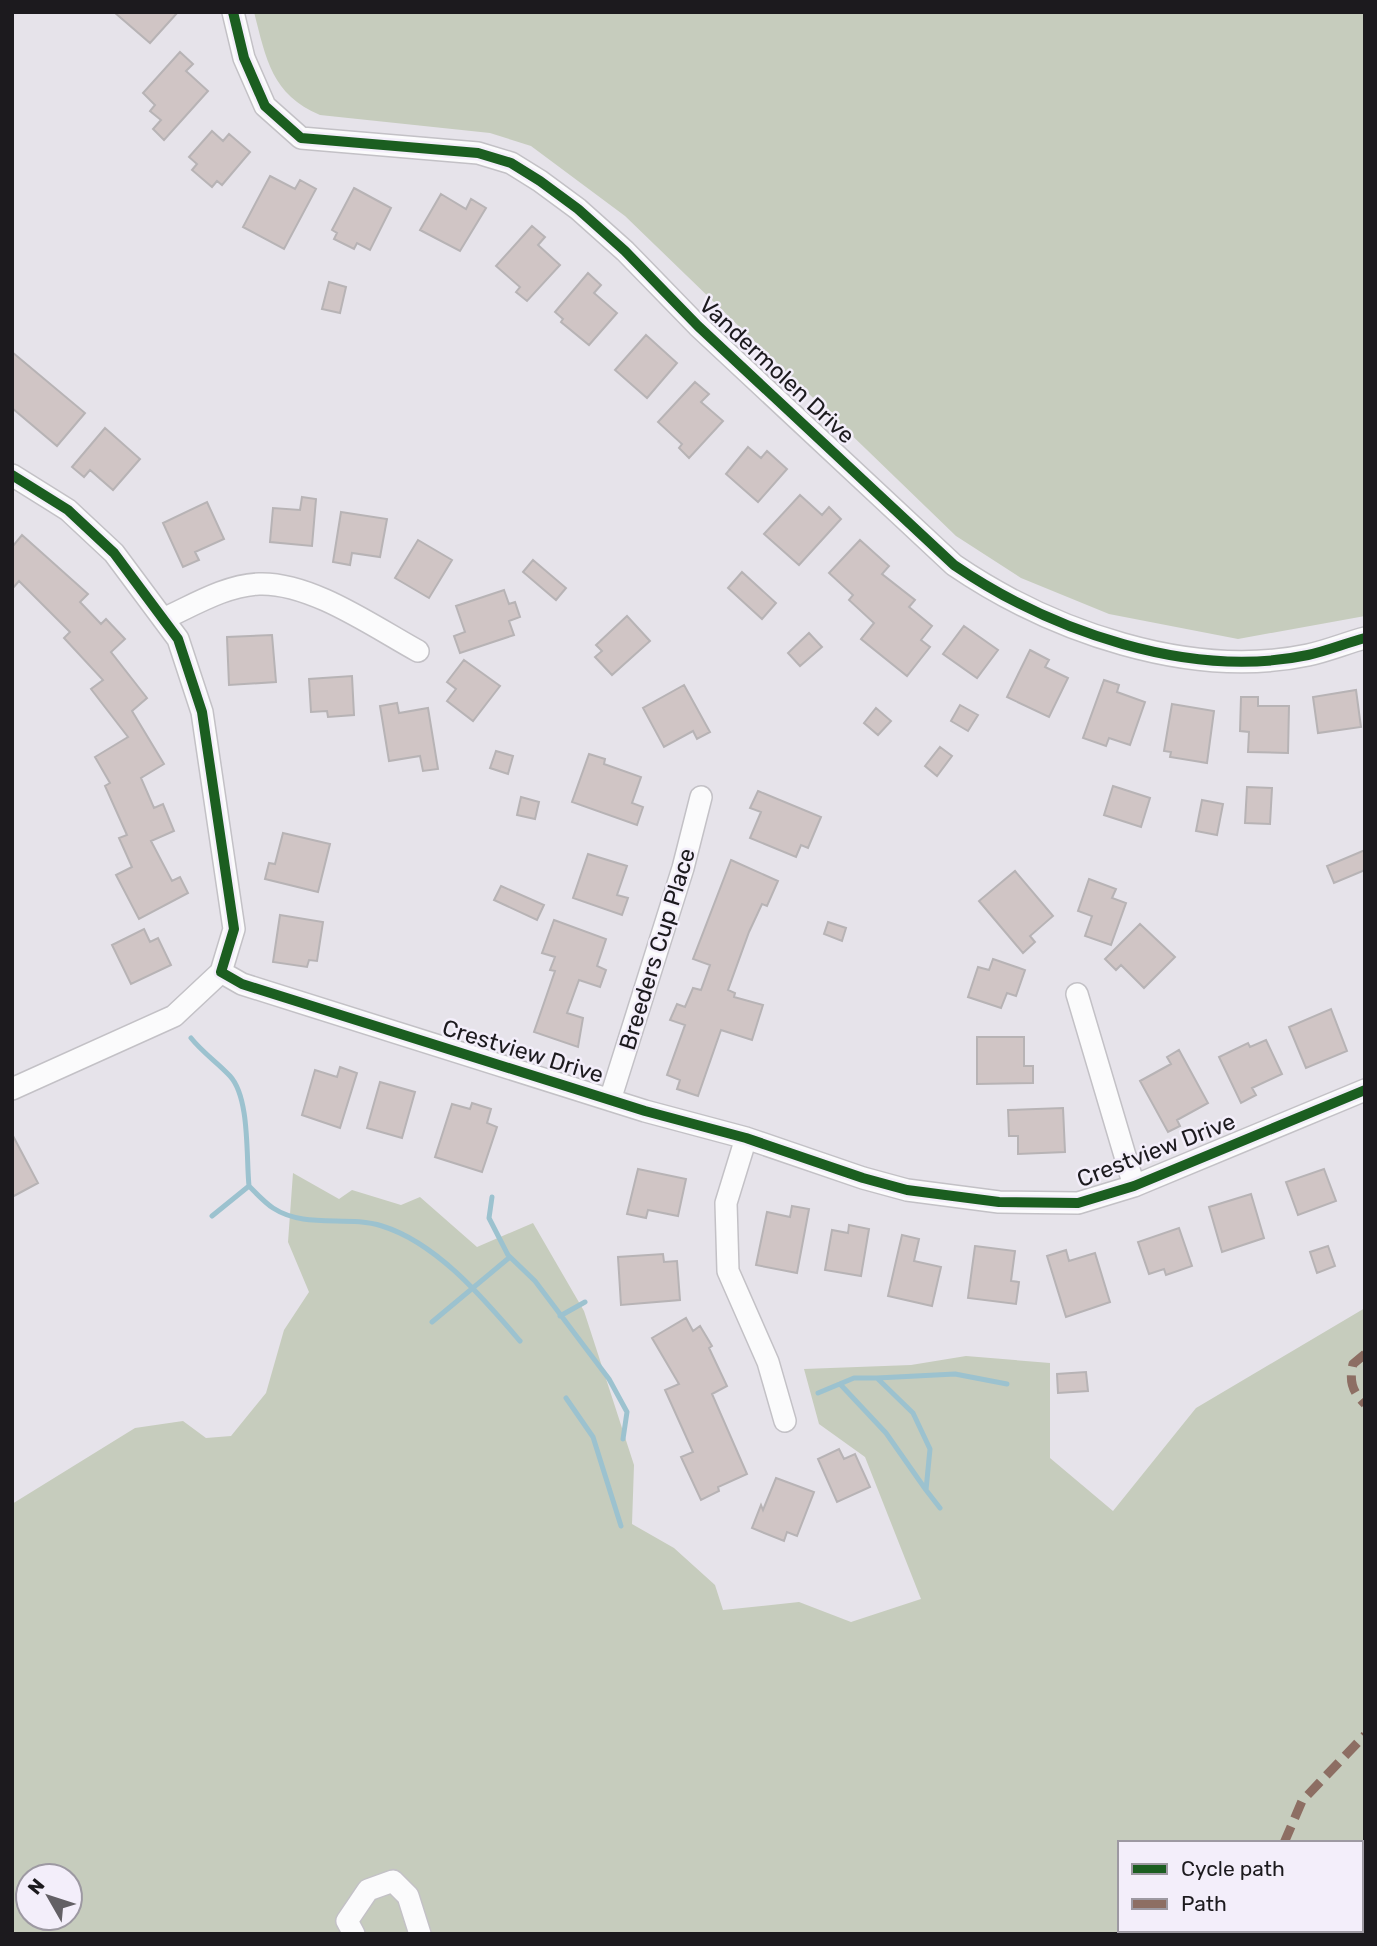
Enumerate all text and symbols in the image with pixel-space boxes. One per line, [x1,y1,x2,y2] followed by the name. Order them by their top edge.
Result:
[693,291,861,449] street label: Vandermolen Drive
[613,845,701,1053] street label: Breeders Cup Place
[439,1013,607,1089] street label: Crestview Drive
[1073,1107,1239,1193] street label: Crestview Drive
[1118,1841,1363,1932] legend
[1181,1856,1285,1881] text: Cycle path
[14,1862,84,1932] north arrow
[23,1874,49,1899] text: N
[1181,1891,1227,1916] text: Path

